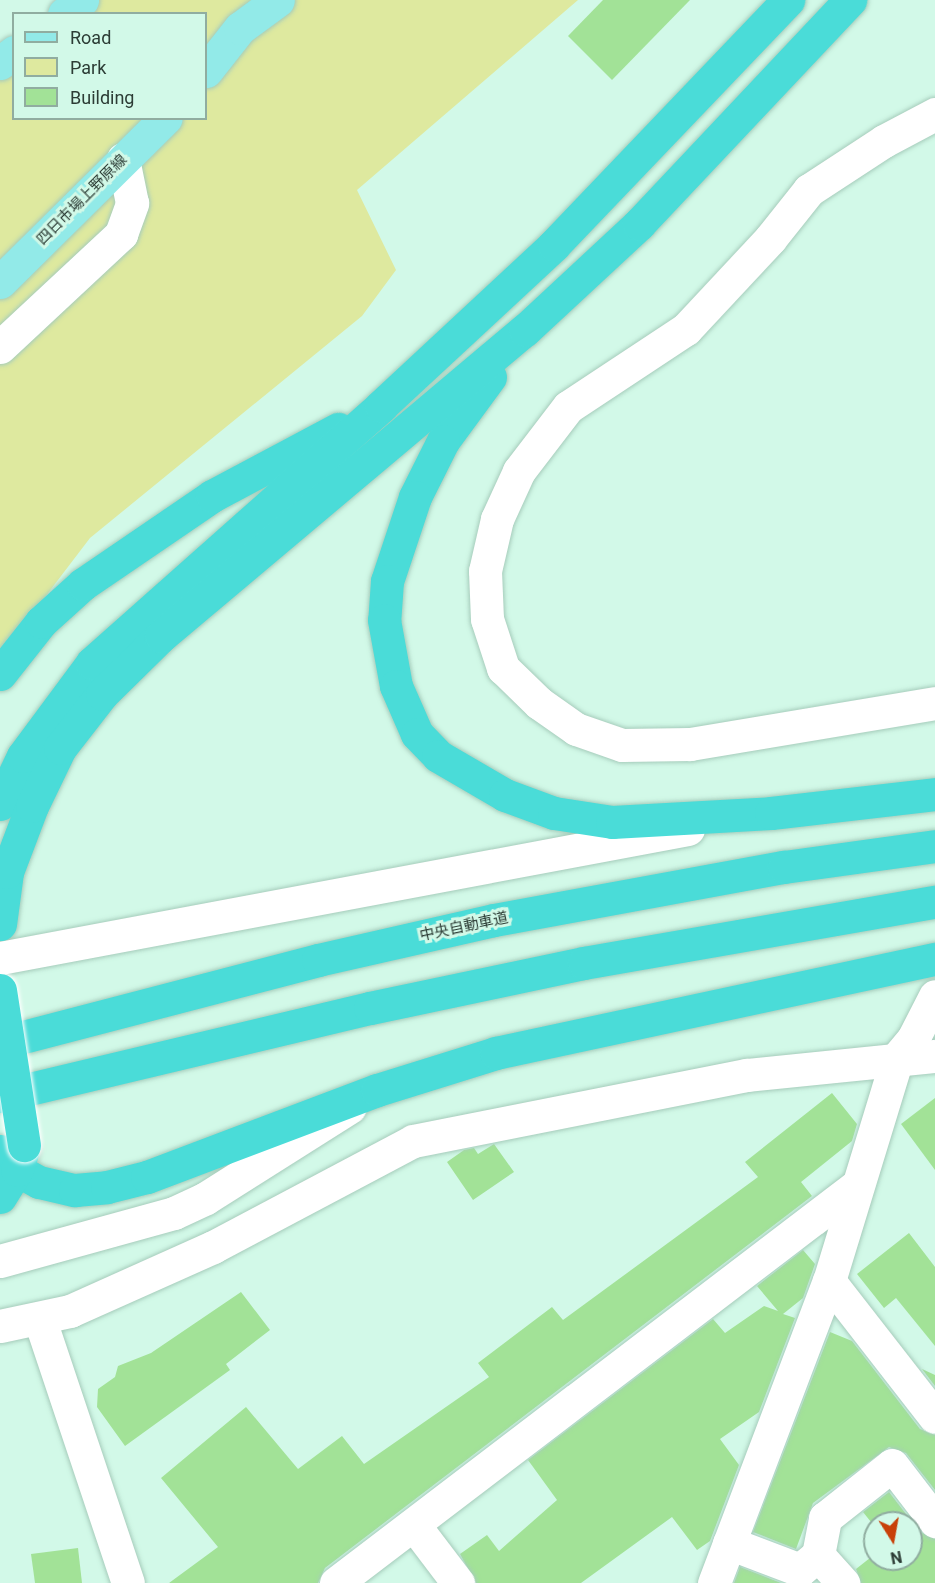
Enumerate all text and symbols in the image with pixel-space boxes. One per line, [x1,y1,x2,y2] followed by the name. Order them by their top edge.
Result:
[12,12,207,120] legend
[70,27,111,48] text: Road
[70,57,106,78] text: Park
[70,87,134,108] text: Building
[33,151,131,249] street label: 四日市場上野原線
[418,909,510,945] street label: 中央自動車道
[863,1511,923,1571] north arrow
[889,1547,904,1568] text: N

